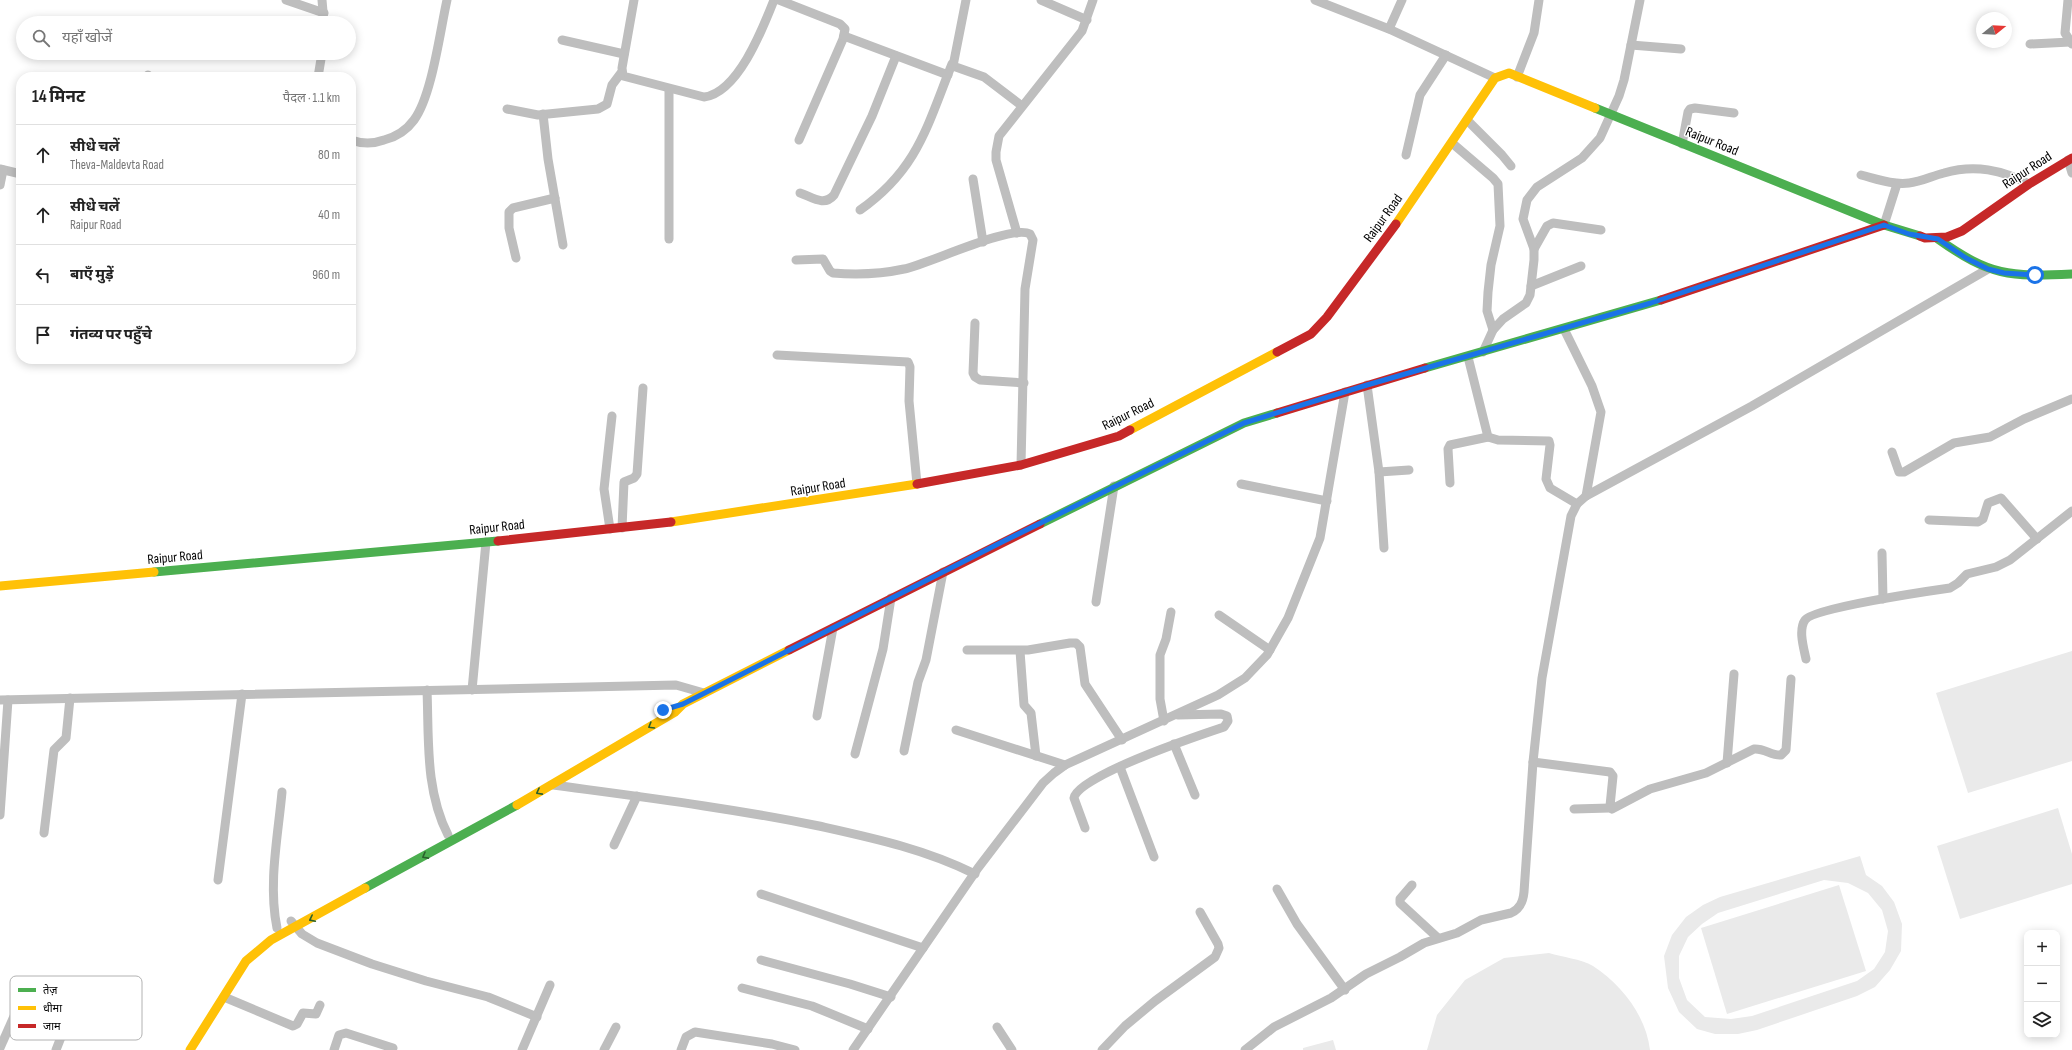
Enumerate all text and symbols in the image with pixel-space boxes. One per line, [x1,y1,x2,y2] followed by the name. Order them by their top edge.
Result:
[1976,12,2012,48] north arrow
[16,16,356,60] search box
[30,27,52,49] icon: search
[62,28,112,47] text: यहाँ खोजें
[32,87,85,107] text: 14 मिनट
[283,90,340,106] text: पैदल · 1.1 km
[1683,123,1741,159] street label: Raipur Road
[70,137,120,156] text: सीधे चलें
[32,144,54,166] icon: ahead
[318,147,340,163] text: 80 m
[1999,148,2055,192] street label: Raipur Road
[70,157,164,173] text: Theva-Maldevta Road
[1360,190,1406,245] street label: Raipur Road
[70,197,120,216] text: सीधे चलें
[32,204,54,226] icon: ahead
[318,207,340,223] text: 40 m
[70,217,122,233] text: Raipur Road
[32,264,54,286] icon: left
[70,265,113,284] text: बाएँ मुड़ें
[2026,266,2044,284] route start
[312,267,340,283] text: 960 m
[32,324,54,346] icon: arrive
[70,325,152,344] text: गंतव्य पर पहुँचे
[1099,394,1157,434] street label: Raipur Road
[789,474,847,500] street label: Raipur Road
[469,516,526,538] street label: Raipur Road
[147,546,204,568] street label: Raipur Road
[654,701,672,719] route end
[648,722,655,729] one-way arrow
[535,787,543,795] one-way arrow
[422,851,429,858] one-way arrow
[308,914,316,922] one-way arrow
[2024,930,2060,1038] map controls
[2024,930,2060,966] button: +
[2024,966,2060,1002] button: −
[10,976,142,1040] legend
[43,984,58,997] text: तेज़
[43,1002,62,1015] text: धीमा
[2024,1002,2060,1038] button: layers
[43,1020,61,1033] text: जाम

